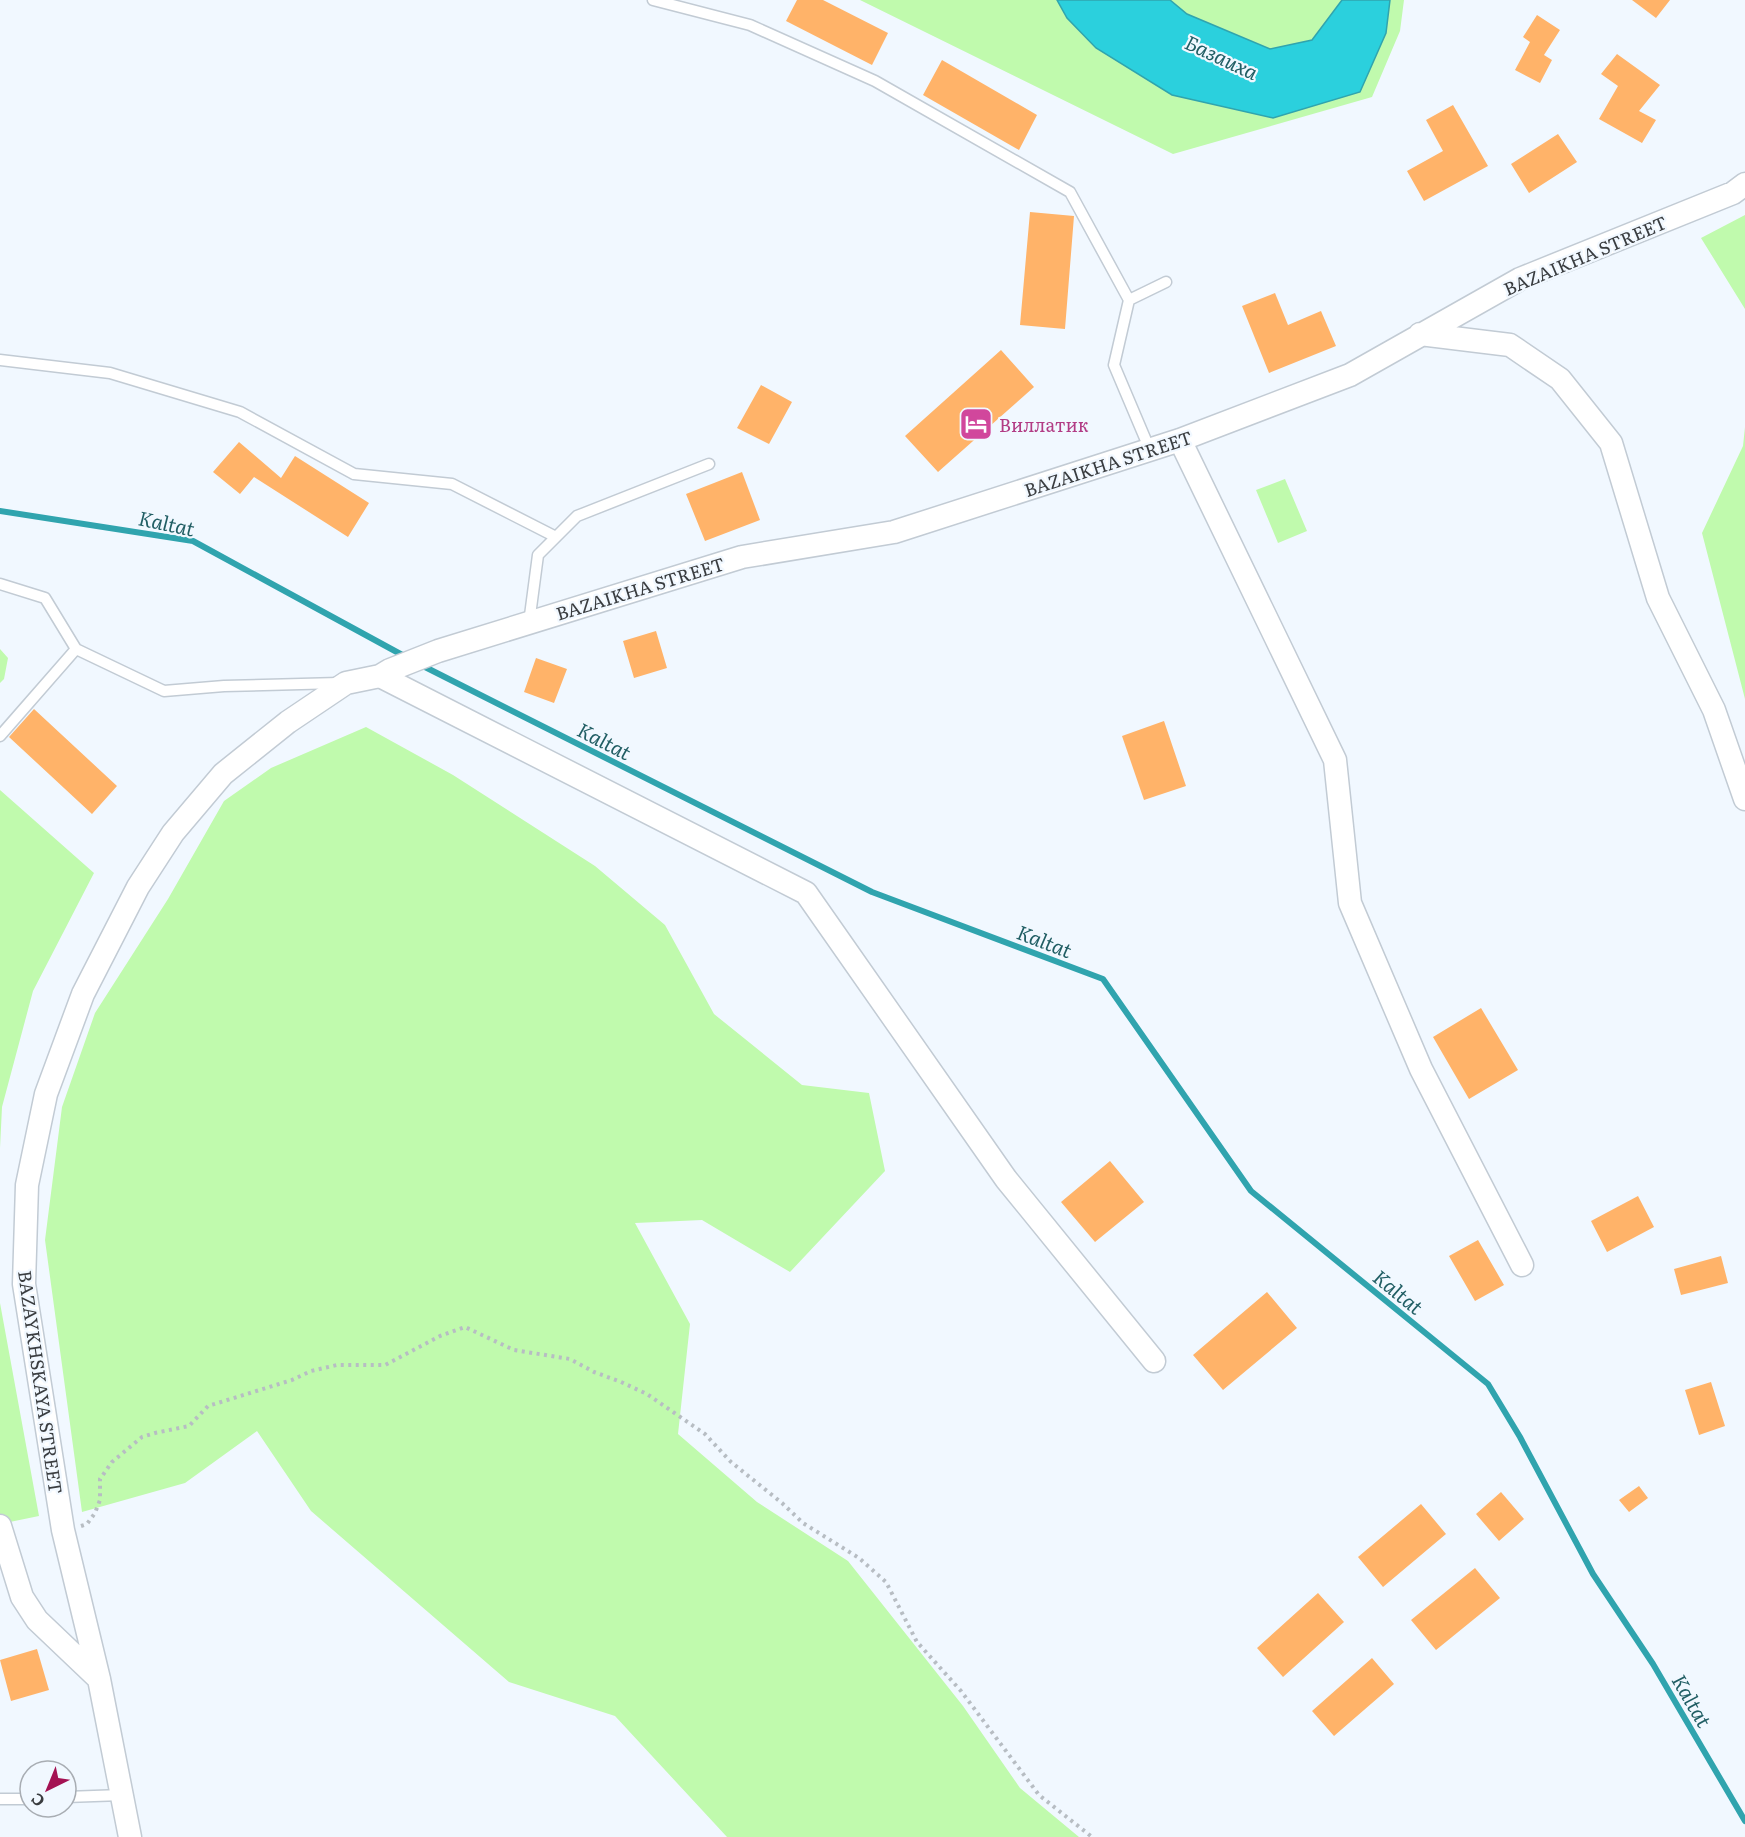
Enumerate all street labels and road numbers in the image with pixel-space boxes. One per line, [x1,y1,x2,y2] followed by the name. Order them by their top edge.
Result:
[1499,208,1671,302] street label: BAZAIKHA STREET
[1021,423,1195,503] street label: BAZAIKHA STREET
[552,549,728,627] street label: BAZAIKHA STREET
[12,1269,70,1495] street label: BAZAYKHSKAYA STREET

